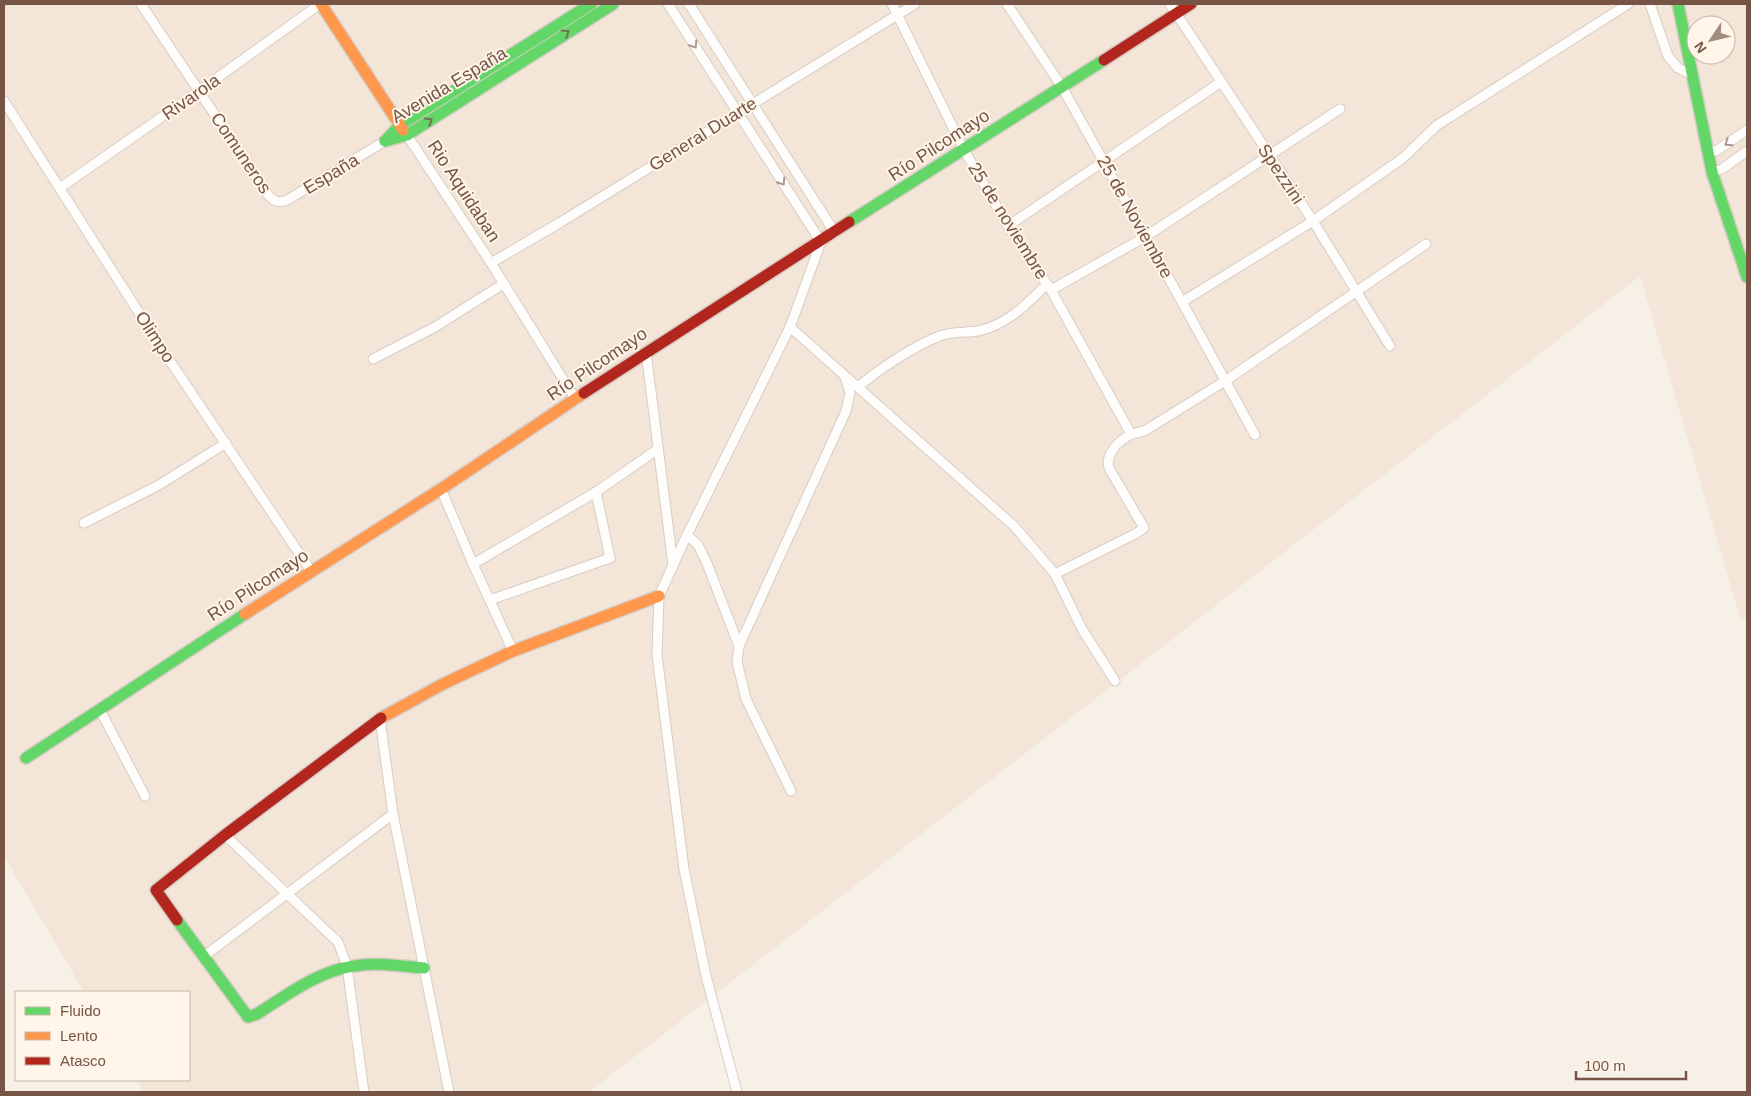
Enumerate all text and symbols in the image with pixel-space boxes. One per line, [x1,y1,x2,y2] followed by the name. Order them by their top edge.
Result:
[1686,15,1736,65] north arrow
[561,30,570,40] one-way arrow
[688,39,698,48] one-way arrow
[1691,39,1710,56] text: N
[388,42,511,127] street label: Avenida España
[158,69,225,124] street label: Rivarola
[646,93,760,175] street label: General Duarte
[885,105,993,185] street label: Río Pilcomayo
[207,109,275,197] street label: Comuneros
[424,117,433,127] one-way arrow
[424,136,504,246] street label: Rio Aquidaban
[1725,137,1734,146] one-way arrow
[1254,140,1308,208] street label: Spezzini
[300,149,363,198] street label: España
[1093,152,1177,282] street label: 25 de Noviembre
[964,159,1052,283] street label: 25 de noviembre
[776,176,785,185] one-way arrow
[131,308,179,366] street label: Olimpo
[543,323,651,405] street label: Río Pilcomayo
[204,545,312,625] street label: Río Pilcomayo
[15,991,190,1081] legend
[60,1002,101,1019] text: Fluido
[60,1027,98,1044] text: Lento
[1576,1048,1686,1080] scale bar
[60,1052,106,1069] text: Atasco
[1584,1057,1626,1074] text: 100 m

